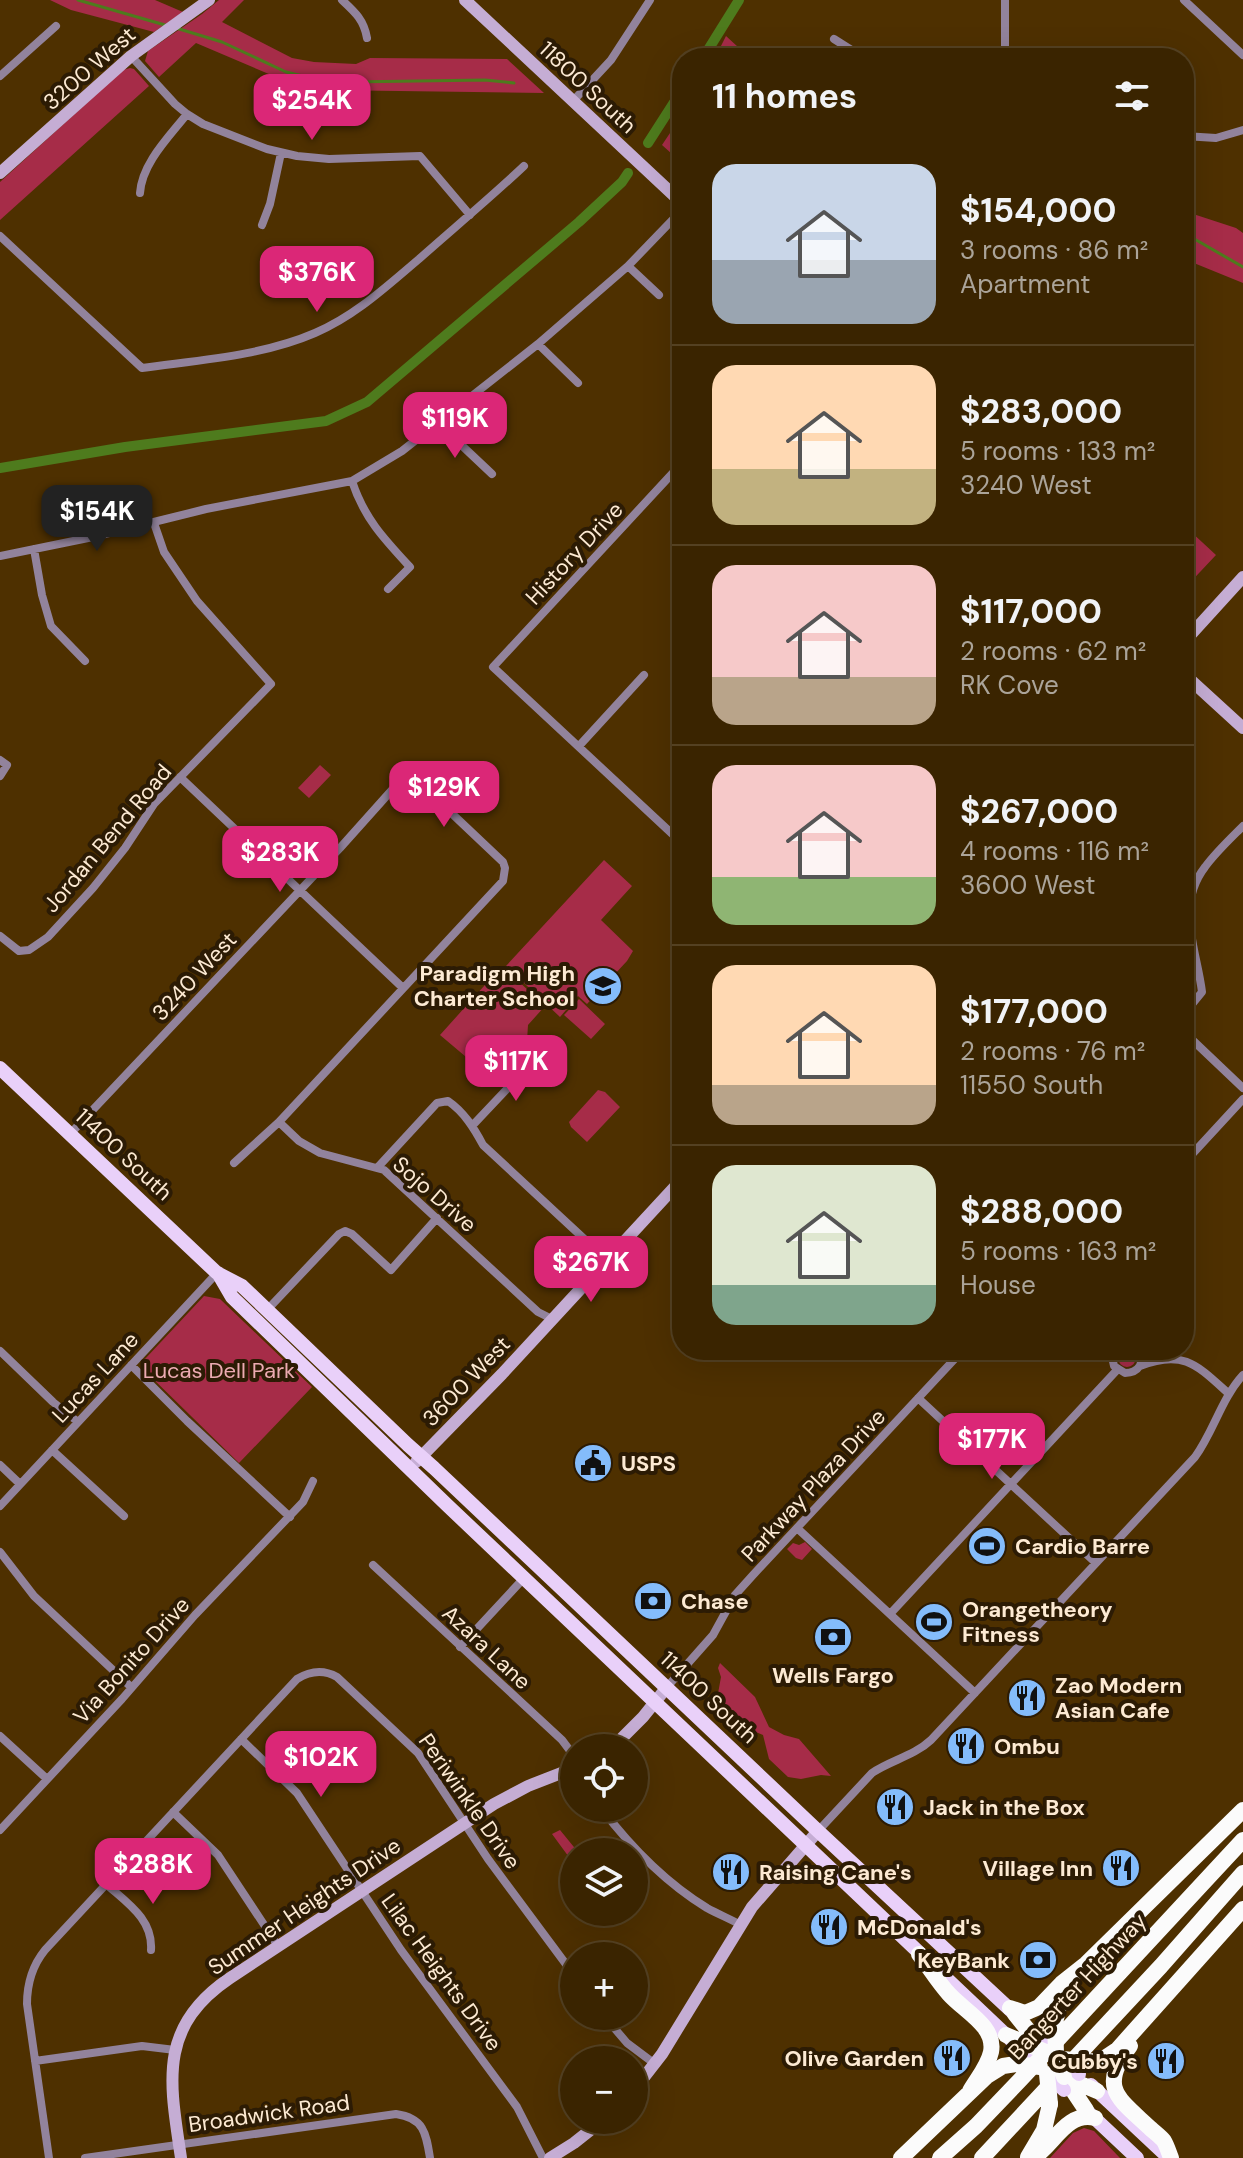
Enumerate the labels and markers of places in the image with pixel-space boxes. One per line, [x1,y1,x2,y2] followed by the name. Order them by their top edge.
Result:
[256,74,368,142] pin: $254K
[261,246,373,314] pin: $376K
[399,392,511,460] pin: $119K
[41,485,153,553] pin: $154K
[388,761,500,829] pin: $129K
[224,826,336,894] pin: $283K
[414,959,575,1013] place label: Paradigm High Charter School
[582,965,624,1007] school or university icon: Paradigm High Charter School
[460,1035,572,1103] pin: $117K
[535,1236,647,1304] pin: $267K
[936,1413,1048,1481] pin: $177K
[572,1442,614,1484] public building icon: USPS
[621,1449,676,1478] place label: USPS
[966,1525,1008,1567] sports icon: Cardio Barre
[1015,1532,1150,1561] place label: Cardio Barre
[632,1580,674,1622] bank icon: Chase
[681,1587,749,1616] place label: Chase
[962,1595,1113,1649] place label: Orangetheory Fitness
[913,1601,955,1643] sports icon: Orangetheory Fitness
[812,1616,854,1658] bank icon: Wells Fargo
[772,1661,894,1690] place label: Wells Fargo
[1055,1671,1182,1725] place label: Zao Modern Asian Cafe
[1006,1677,1048,1719] restaurant icon: Zao Modern Asian Cafe
[945,1725,987,1767] restaurant icon: Ombu
[265,1731,377,1799] pin: $102K
[994,1732,1060,1761] place label: Ombu
[874,1786,916,1828] restaurant icon: Jack in the Box
[923,1793,1085,1822] place label: Jack in the Box
[97,1838,209,1906] pin: $288K
[1100,1847,1142,1889] restaurant icon: Village Inn
[710,1851,752,1893] restaurant icon: Raising Cane's
[983,1854,1093,1883] place label: Village Inn
[759,1858,912,1887] place label: Raising Cane's
[808,1906,850,1948] restaurant icon: McDonald's
[857,1913,982,1942] place label: McDonald's
[1017,1939,1059,1981] bank icon: KeyBank
[917,1946,1010,1975] place label: KeyBank
[931,2037,973,2079] restaurant icon: Olive Garden
[1145,2040,1187,2082] restaurant icon: Cubby's
[784,2044,924,2073] place label: Olive Garden
[1051,2047,1138,2076] place label: Cubby's

